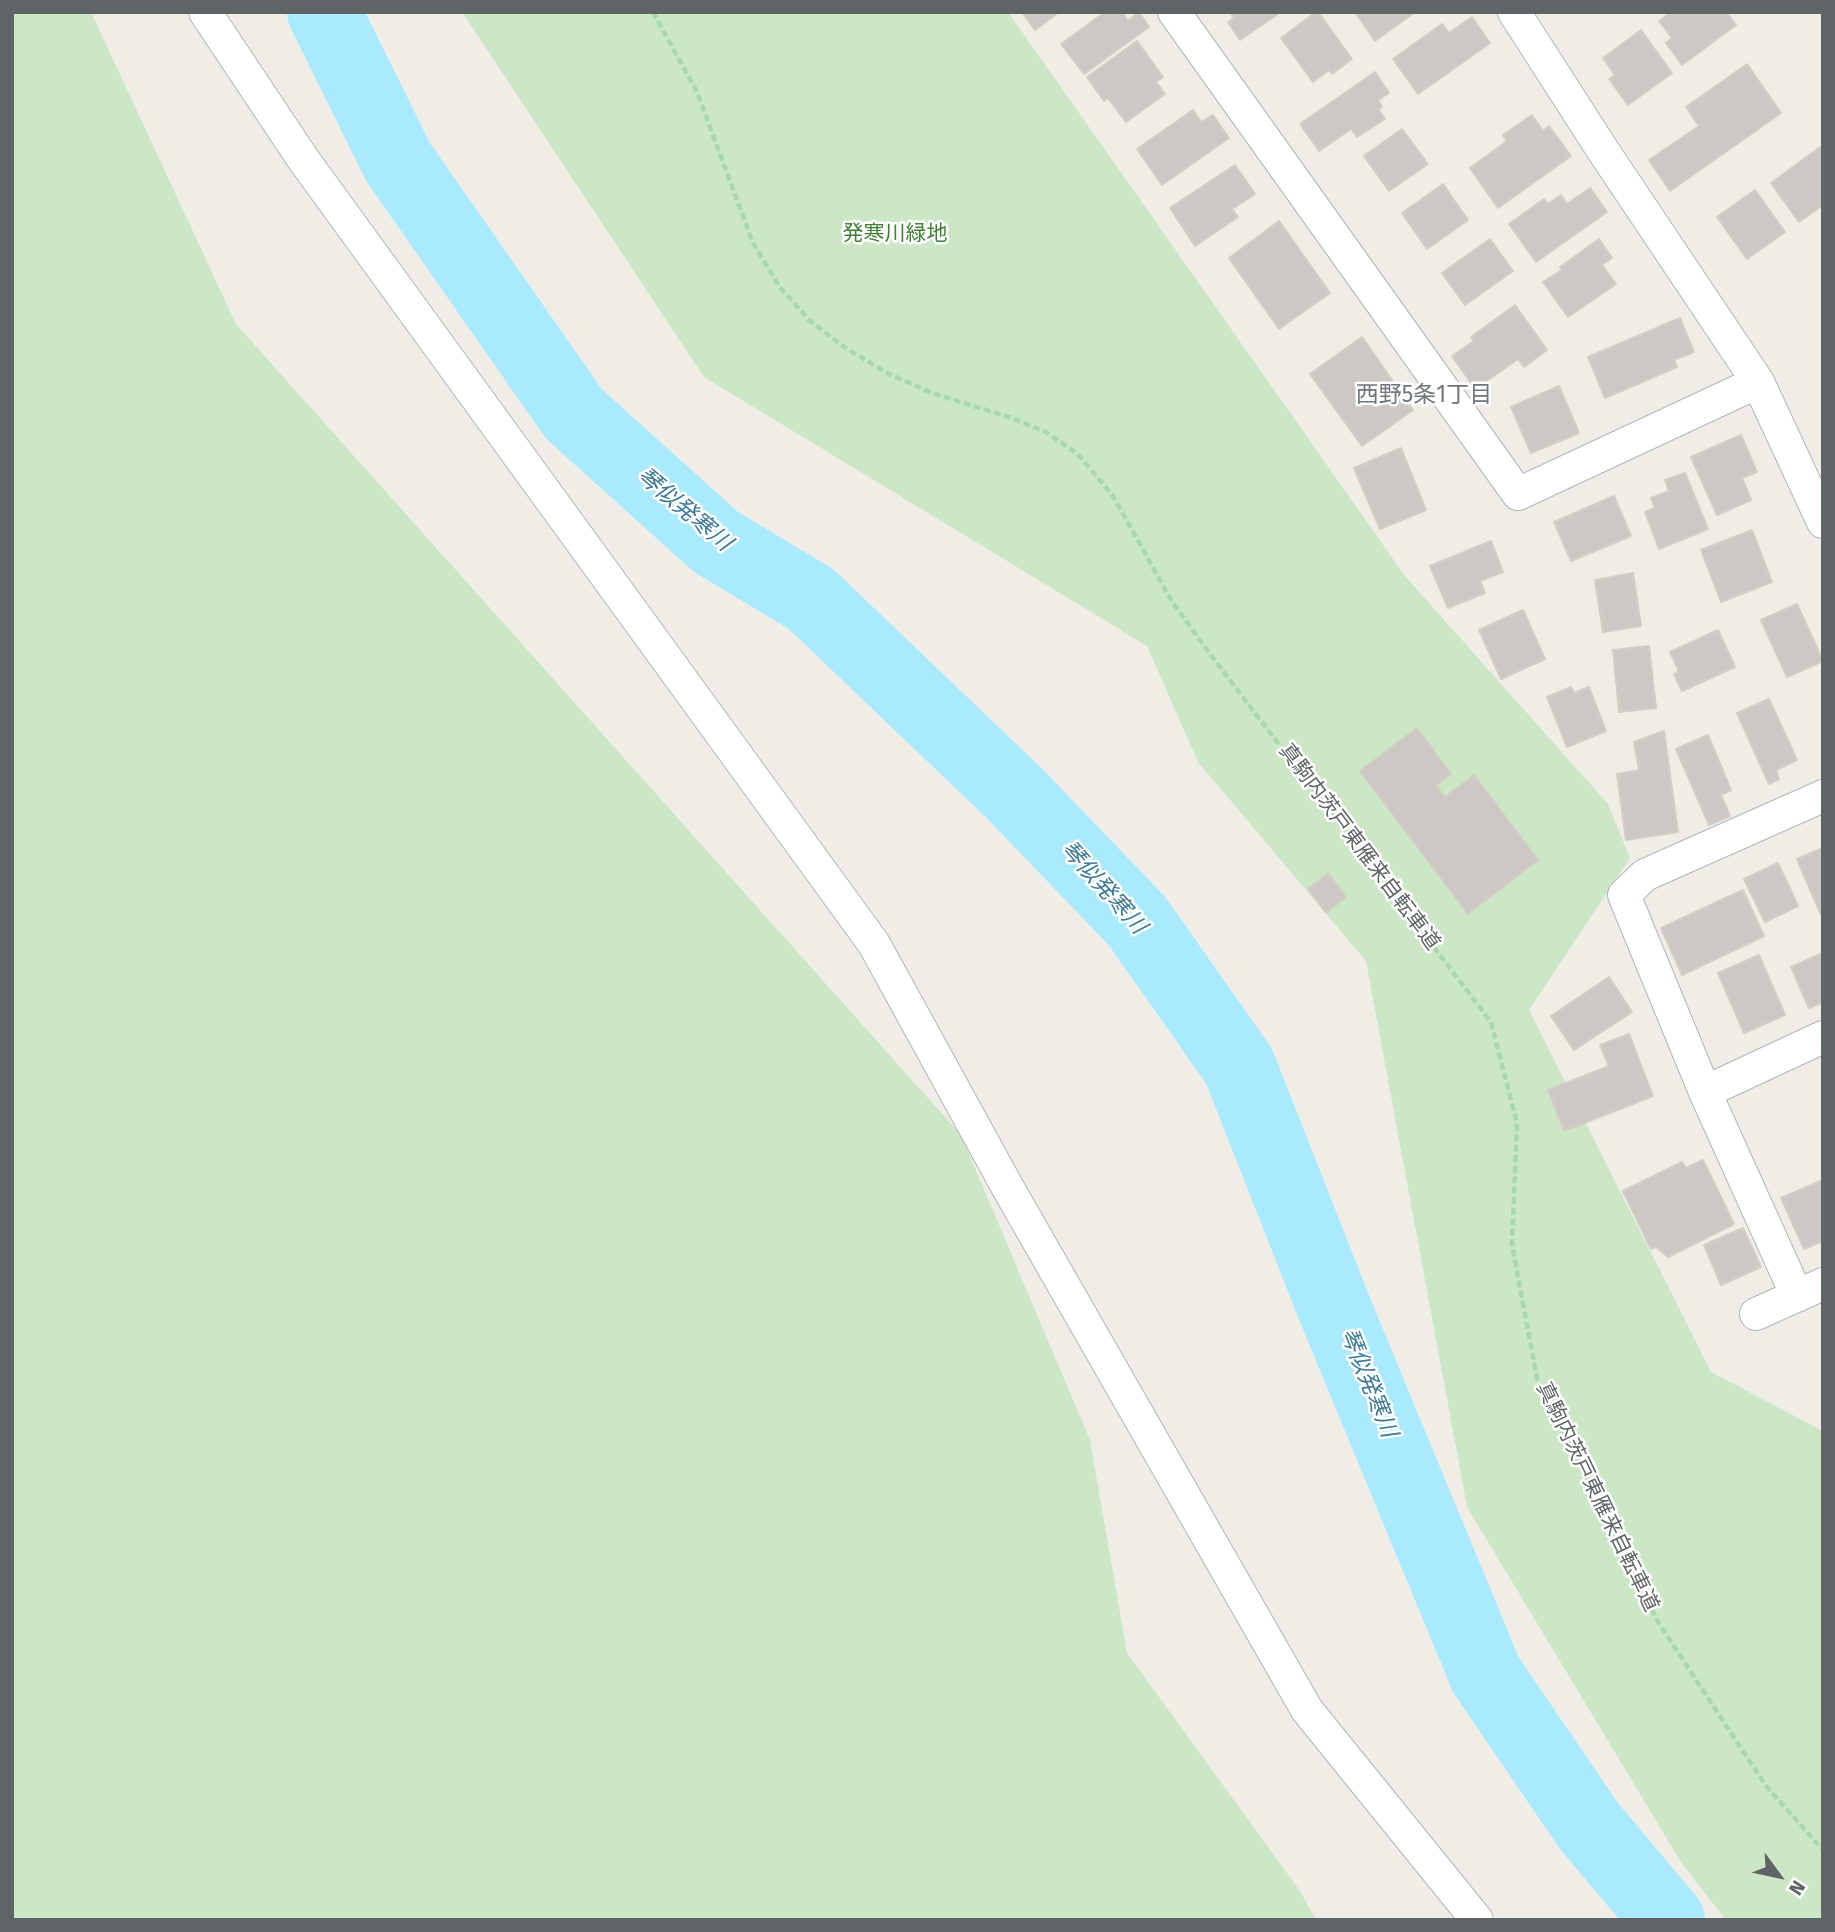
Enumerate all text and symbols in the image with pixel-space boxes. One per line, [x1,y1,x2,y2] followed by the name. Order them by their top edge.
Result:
[843,221,947,247] park label: 発寒川緑地
[1356,382,1492,410] district label: 西野5条1丁目
[631,462,737,558] water label: 琴似発寒川
[1273,739,1445,955] street label: 真駒内茨戸東雁来自転車道
[1054,836,1152,940] water label: 琴似発寒川
[1334,1325,1402,1441] water label: 琴似発寒川
[1530,1378,1664,1616] street label: 真駒内茨戸東雁来自転車道
[1744,1841,1814,1911] north arrow
[1784,1876,1810,1899] text: N

